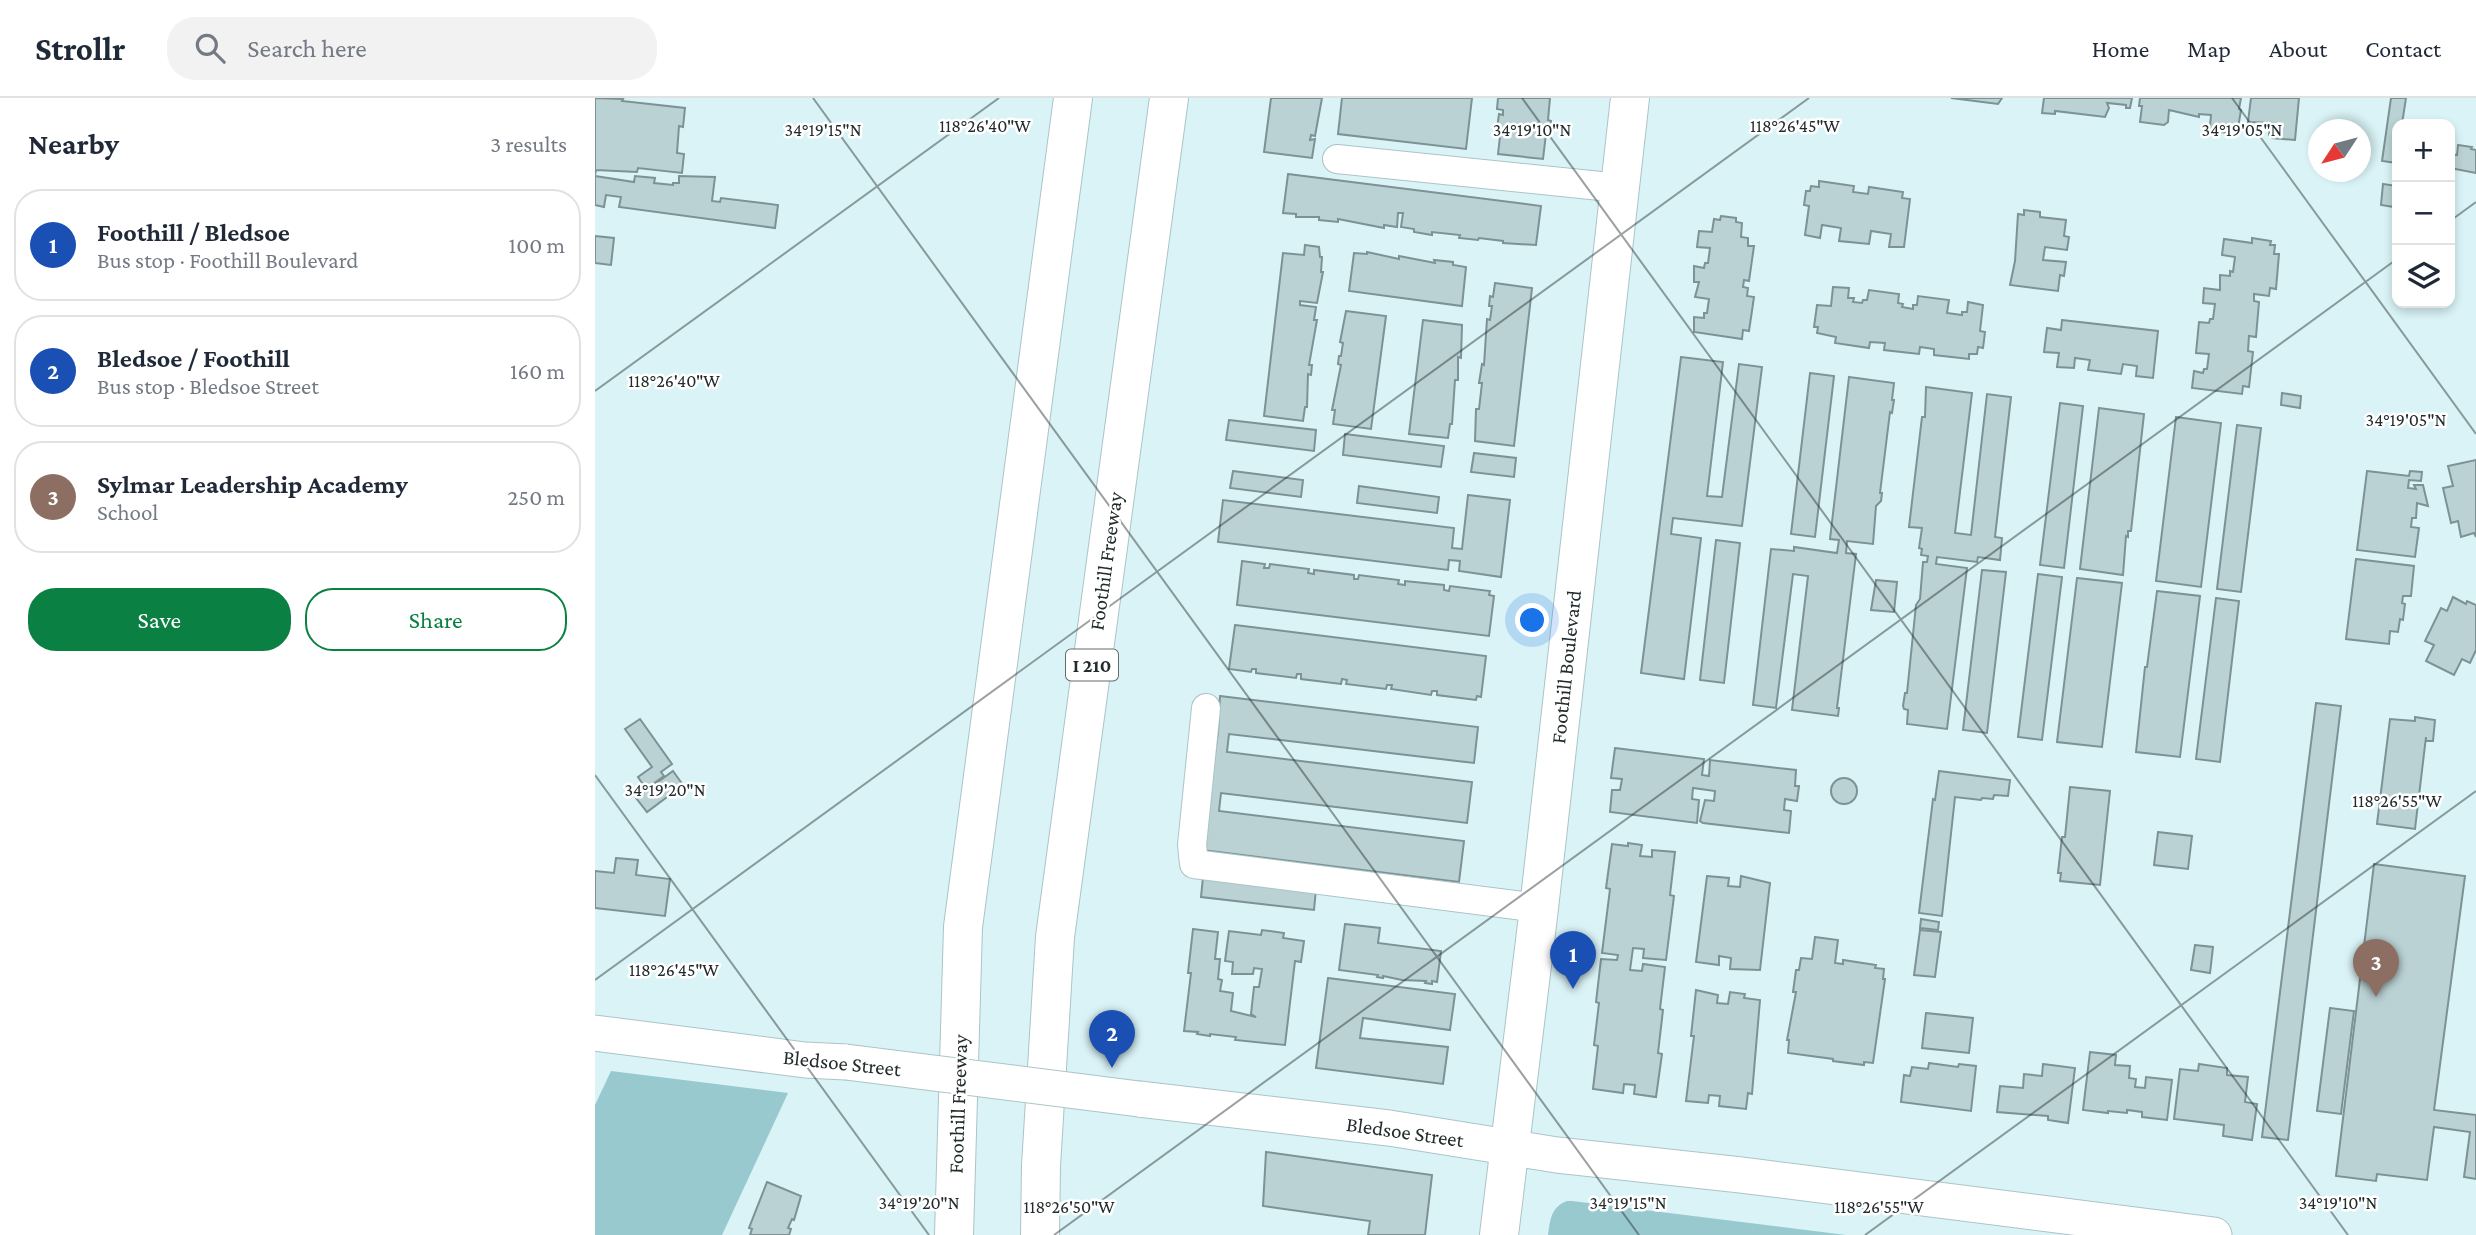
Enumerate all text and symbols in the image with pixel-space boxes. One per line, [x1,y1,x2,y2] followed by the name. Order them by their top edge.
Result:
[167,17,657,80] search box
[191,29,229,67] icon: search
[35,30,125,67] text: Strollr
[247,34,367,63] text: Search here
[2092,35,2149,62] text: Home
[2187,35,2231,62] text: Map
[2269,35,2327,62] text: About
[2365,35,2441,62] text: Contact
[939,116,1031,136] text: 118°26'40"W
[1750,116,1840,136] text: 118°26'45"W
[2308,119,2371,182] north arrow
[2392,119,2455,308] map controls
[2392,119,2455,182] button: +
[784,120,862,140] text: 34°19'15"N
[1493,120,1571,140] text: 34°19'10"N
[2202,120,2283,140] text: 34°19'05"N
[28,127,119,160] text: Nearby
[490,131,567,157] text: 3 results
[2392,182,2455,245] button: −
[97,218,290,247] text: Foothill / Bledsoe
[49,232,57,258] text: 1
[509,232,565,258] text: 100 m
[2392,245,2455,308] button: layers
[97,247,358,273] text: Bus stop · Foothill Boulevard
[97,344,290,373] text: Bledsoe / Foothill
[47,358,59,384] text: 2
[510,358,565,384] text: 160 m
[628,371,720,391] text: 118°26'40"W
[97,373,319,399] text: Bus stop · Bledsoe Street
[2366,410,2447,430] text: 34°19'05"N
[97,470,408,499] text: Sylmar Leadership Academy
[47,484,59,510] text: 3
[507,484,565,510] text: 250 m
[1084,490,1128,632] street label: Foothill Freeway
[97,499,158,525] text: School
[28,588,291,651] button: Save
[305,588,567,651] button: Share
[1546,589,1586,745] street label: Foothill Boulevard
[1515,603,1549,637] your location
[1066,650,1118,680] road number: I 210
[624,780,706,800] text: 34°19'20"N
[2352,791,2442,811] text: 118°26'55"W
[1550,931,1596,989] pin: 1
[2353,939,2399,997] pin: 3
[629,960,719,980] text: 118°26'45"W
[1089,1010,1135,1068] pin: 2
[944,1033,972,1174] street label: Foothill Freeway
[782,1045,903,1081] street label: Bledsoe Street
[1345,1112,1466,1152] street label: Bledsoe Street
[878,1193,960,1213] text: 34°19'20"N
[1589,1193,1667,1213] text: 34°19'15"N
[2299,1193,2377,1213] text: 34°19'10"N
[1023,1197,1115,1217] text: 118°26'50"W
[1834,1197,1924,1217] text: 118°26'55"W

